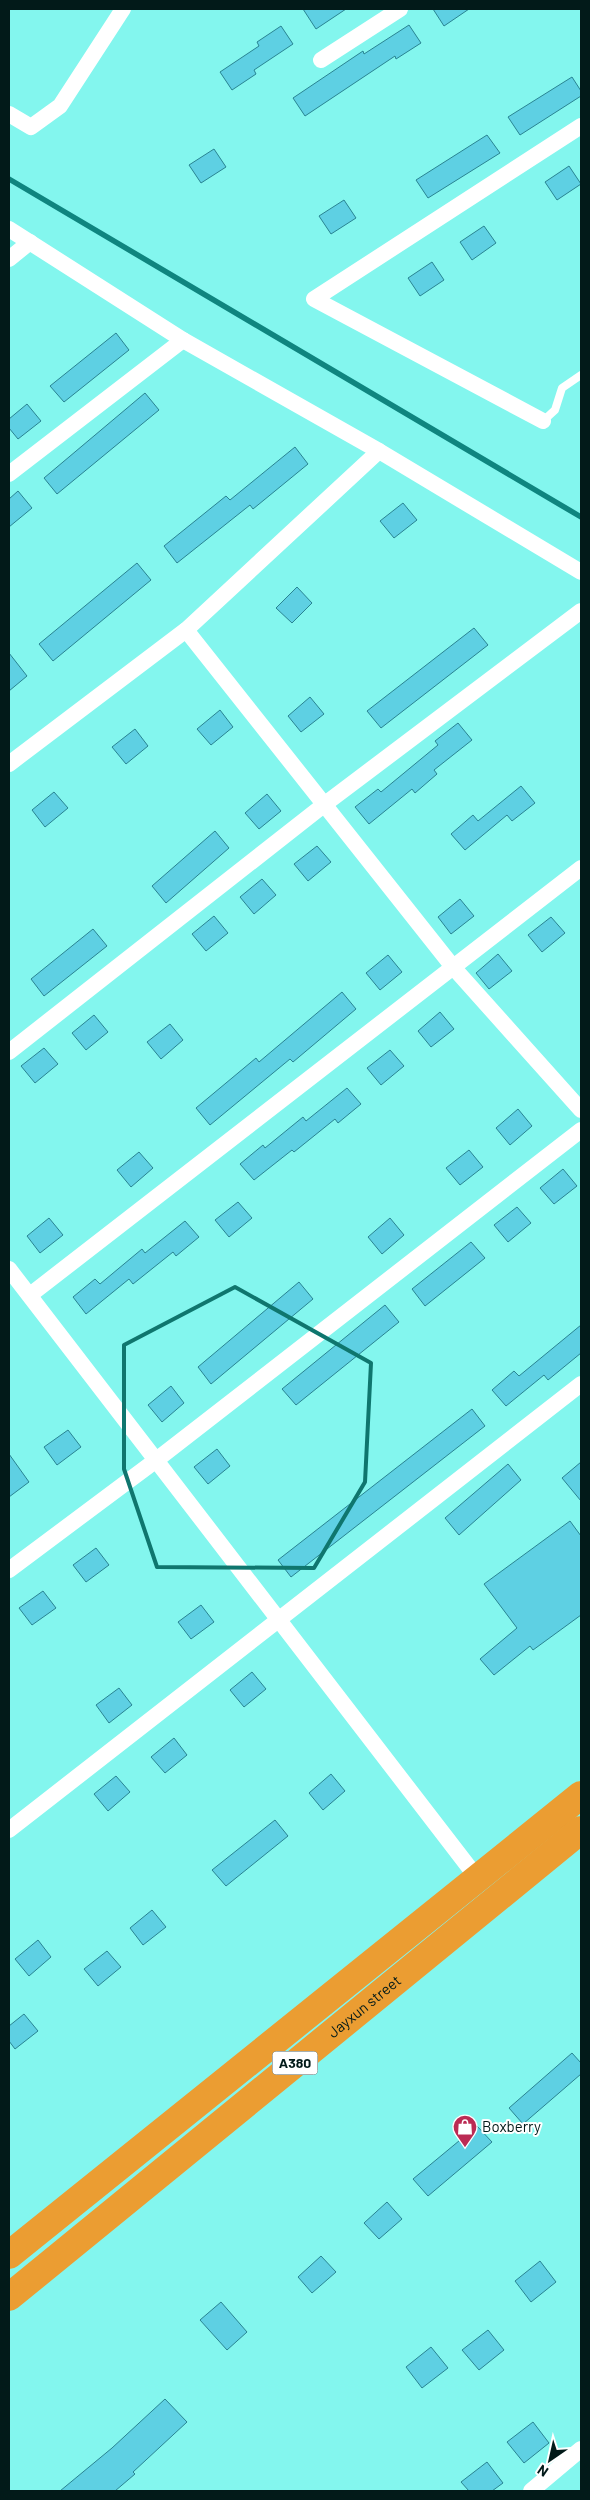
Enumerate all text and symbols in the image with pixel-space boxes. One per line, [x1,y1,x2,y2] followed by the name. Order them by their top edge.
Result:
[324,1971,404,2041] street label: Jayxun street
[272,2052,318,2074] road number: A380
[452,2114,478,2148] shop icon: Boxberry
[482,2117,541,2135] place label: Boxberry
[525,2435,575,2485] north arrow
[534,2462,551,2481] text: N

